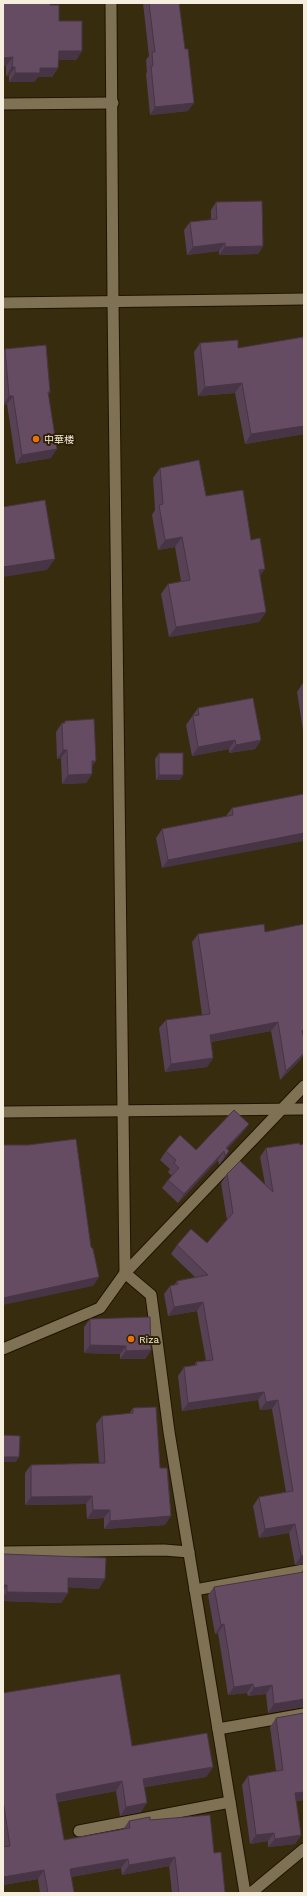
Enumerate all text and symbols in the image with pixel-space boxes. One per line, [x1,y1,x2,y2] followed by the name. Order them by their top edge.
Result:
[31,434,41,444] marker: 中華楼
[44,434,74,445] place label: 中華楼
[126,1334,136,1344] marker: Riza
[139,1334,160,1345] place label: Riza

